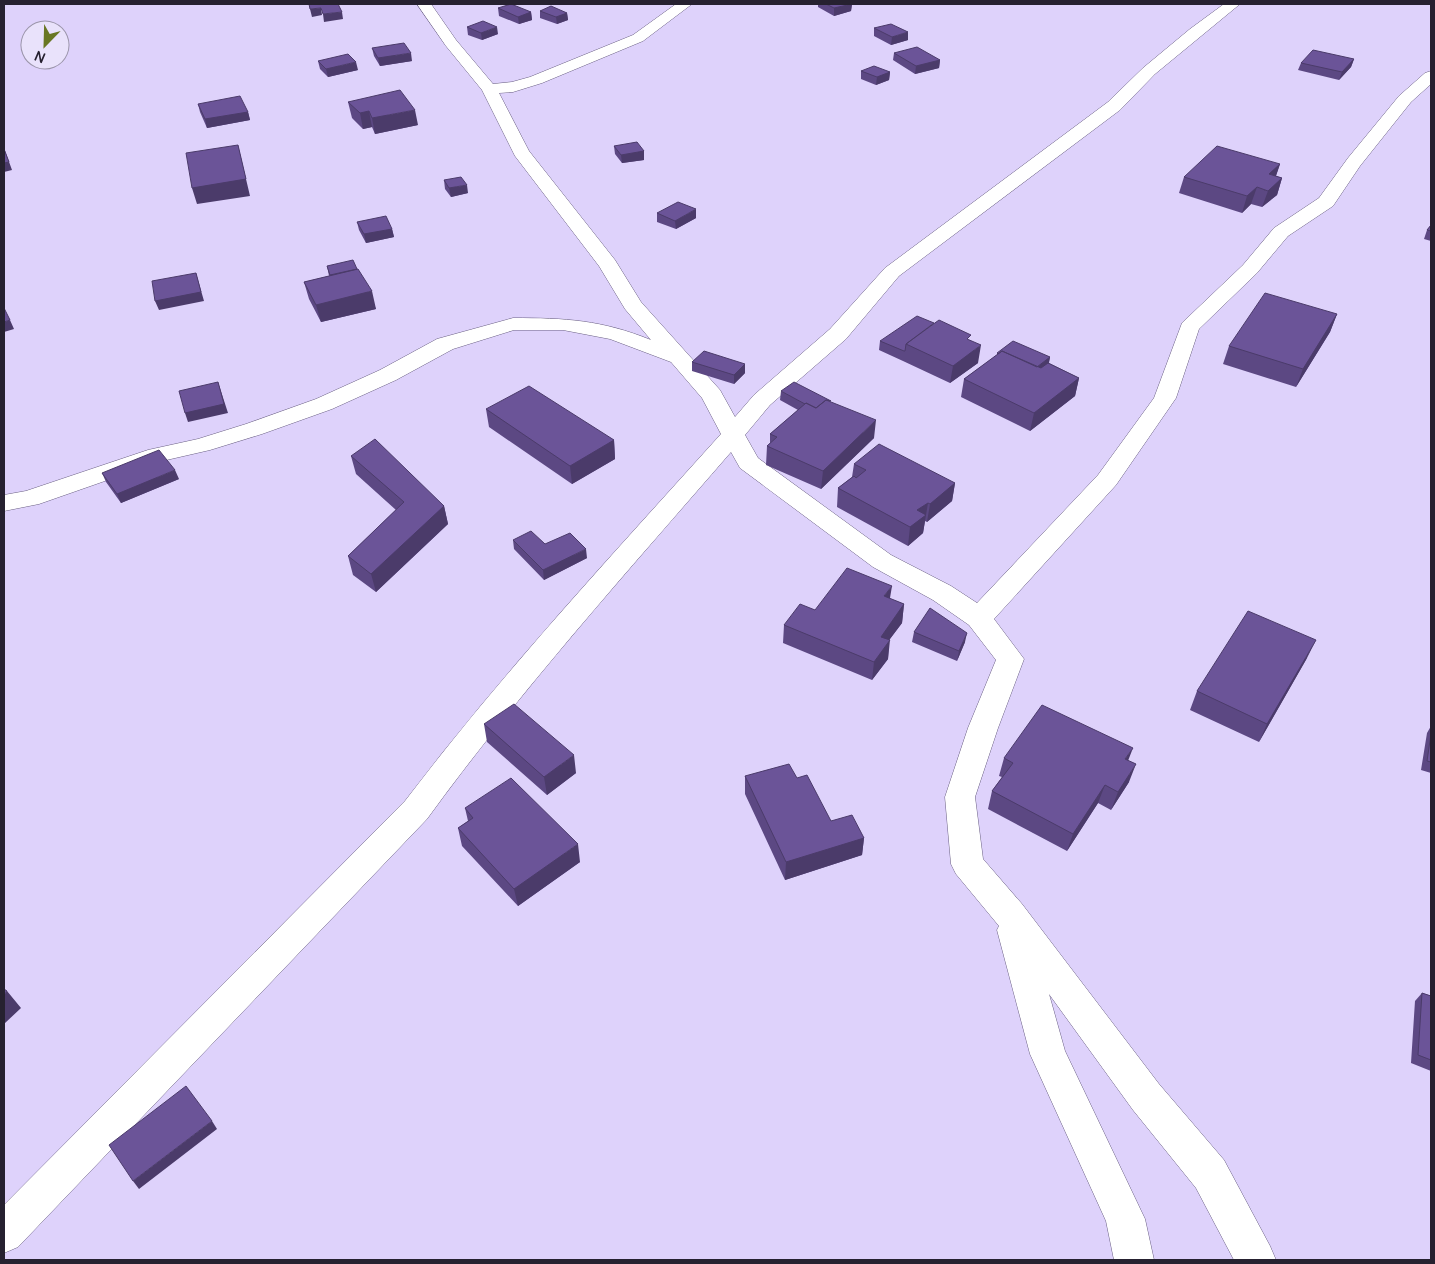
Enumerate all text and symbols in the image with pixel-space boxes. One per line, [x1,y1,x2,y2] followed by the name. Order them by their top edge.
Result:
[20,20,70,70] north arrow
[31,47,48,68] text: N

